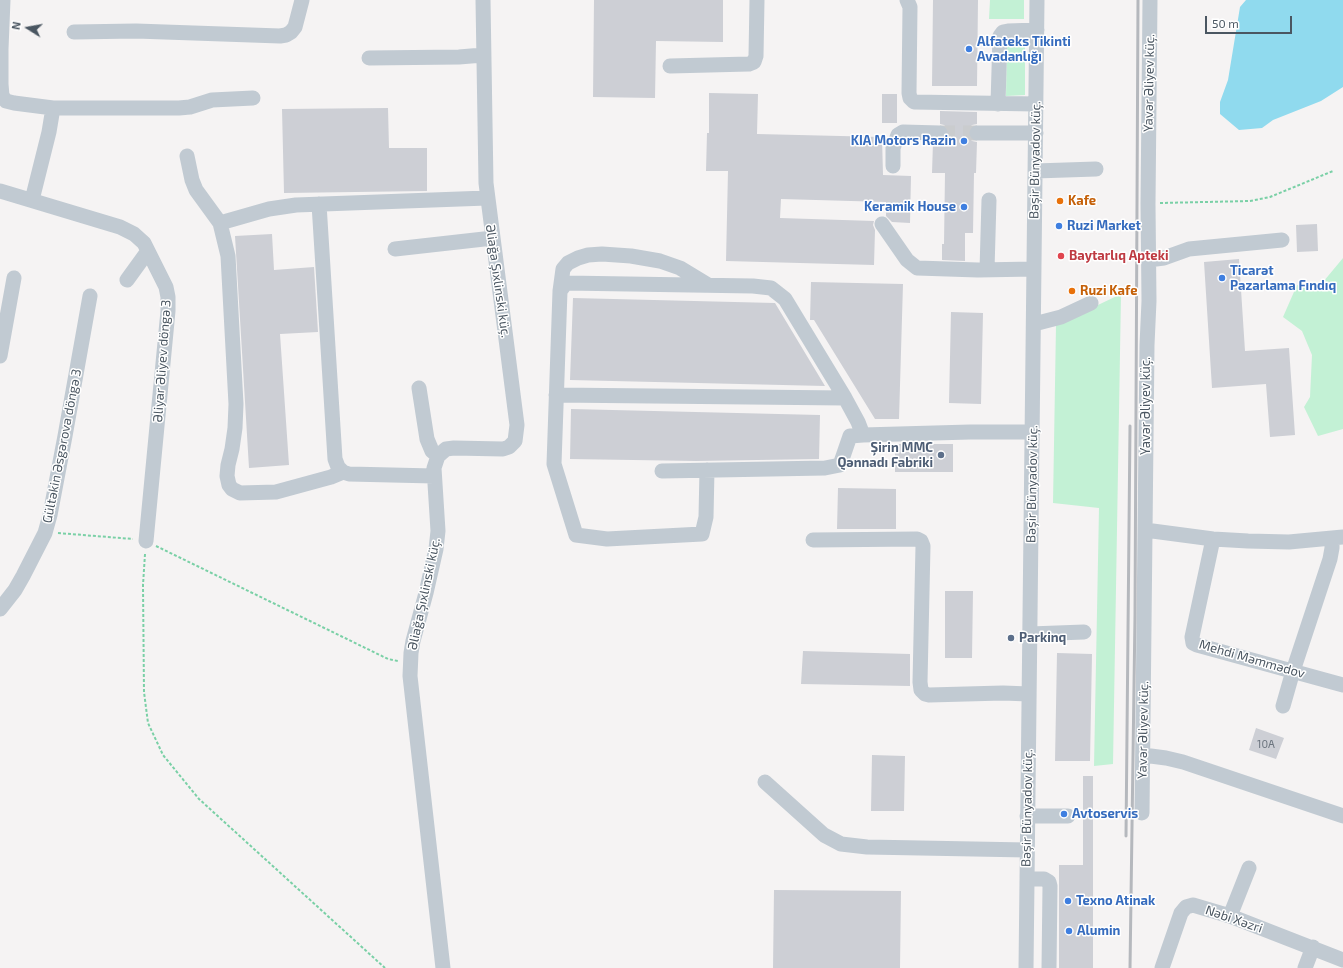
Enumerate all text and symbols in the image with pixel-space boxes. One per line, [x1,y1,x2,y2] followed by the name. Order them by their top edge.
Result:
[8,8,48,48] north arrow
[1207,8,1294,34] scale bar
[1212,16,1239,30] text: 50 m
[9,20,23,31] text: N
[977,34,1071,65] place label: Alfateks Tikinti Avadanlığı
[1140,34,1158,132] street label: Yavər Əliyev küç.
[964,44,974,54] marker: Alfateks Tikinti Avadanlığı
[1026,101,1044,219] street label: Bəşir Bünyadov küç.
[851,133,956,149] place label: KIA Motors Razin
[959,136,969,146] marker: KIA Motors Razin
[1068,193,1096,209] place label: Kafe
[1055,196,1065,206] marker: Kafe
[864,199,956,215] place label: Keramik House
[959,202,969,212] marker: Keramik House
[1067,218,1141,234] place label: Ruzi Market
[1054,221,1064,231] marker: Ruzi Market
[482,223,514,339] street label: Əliağa Şıxlinski küç.
[1069,248,1169,264] place label: Baytarlıq Apteki
[1056,251,1066,261] marker: Baytarlıq Apteki
[1230,263,1336,294] place label: Ticarət Pazarlama Fındıq
[1217,273,1227,283] marker: Ticarət Pazarlama Fındıq
[1080,283,1138,299] place label: Ruzi Kafe
[1067,286,1077,296] marker: Ruzi Kafe
[150,299,174,423] street label: Əliyar Əliyev döngə 3
[1138,357,1154,455] street label: Yavər Əliyev küç.
[39,368,85,524] street label: Gültəkin Əsgərova döngə 3
[1023,425,1041,543] street label: Bəşir Bünyadov küç.
[837,440,933,471] place label: Şirin MMC Qənnadı Fabriki
[936,450,946,460] marker: Şirin MMC Qənnadı Fabriki
[404,536,444,652] street label: Əliağa Şıxlinski küç.
[1019,630,1066,646] place label: Parkinq
[1006,633,1016,643] marker: Parkinq
[1197,636,1307,682] street label: Mehdi Məmmədov
[1134,681,1152,779] street label: Yavər Əliyev küç.
[1257,737,1275,751] house number: 10A
[1018,749,1036,867] street label: Bəşir Bünyadov küç.
[1072,806,1138,822] place label: Avtoservis
[1059,809,1069,819] marker: Avtoservis
[1076,893,1155,909] place label: Texno Atinak
[1063,896,1073,906] marker: Texno Atinak
[1203,902,1265,936] street label: Nəbi Xəzri
[1077,923,1120,939] place label: Alumin
[1064,926,1074,936] marker: Alumin

